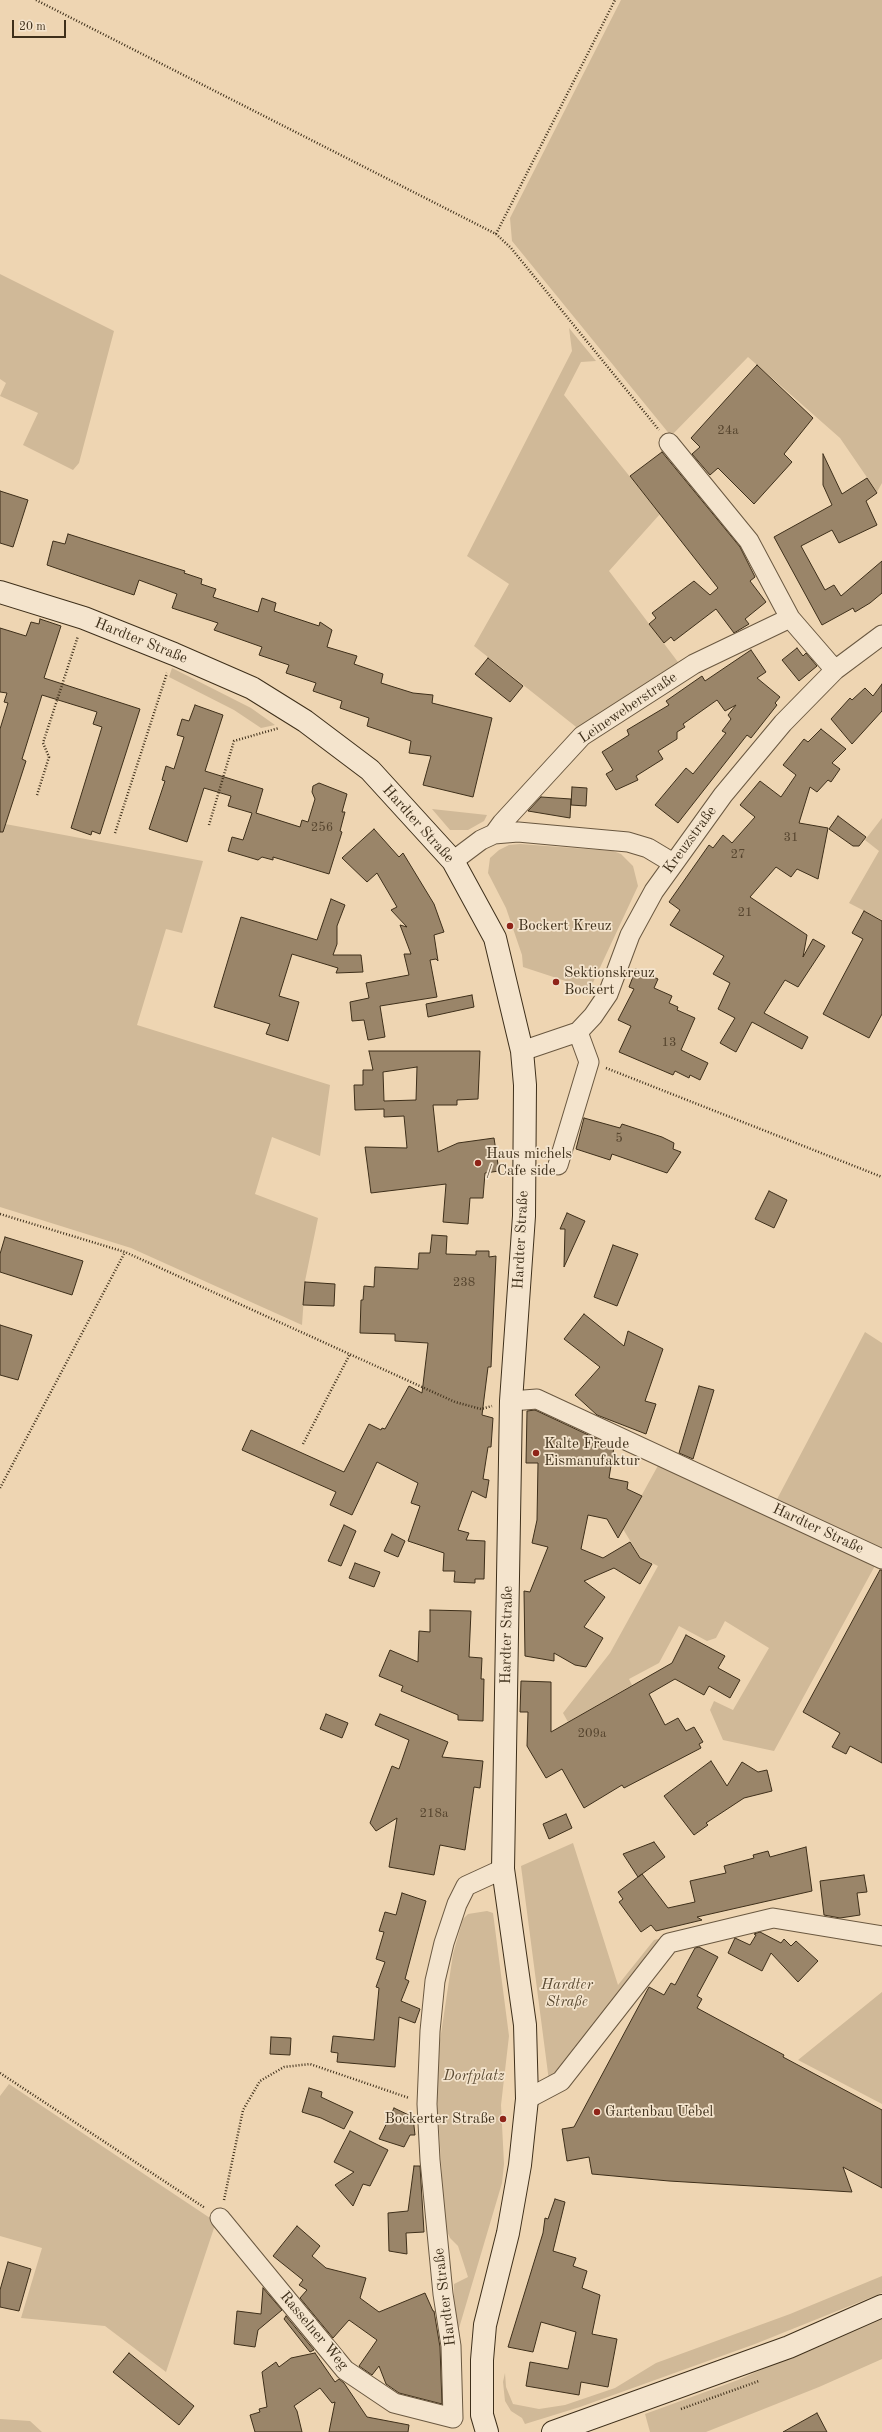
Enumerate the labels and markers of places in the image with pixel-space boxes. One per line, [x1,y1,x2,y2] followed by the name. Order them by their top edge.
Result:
[518,917,612,935] place label: Bockert Kreuz
[505,921,515,931] marker: Bockert Kreuz
[564,964,655,999] place label: Sektionskreuz Bockert
[551,977,561,987] marker: Sektionskreuz Bockert
[486,1145,572,1180] place label: Haus michels / Cafe side
[473,1158,483,1168] marker: Haus michels / Cafe side
[544,1435,640,1470] place label: Kalte Freude Eismanufaktur
[531,1448,541,1458] marker: Kalte Freude Eismanufaktur
[605,2103,713,2121] place label: Gartenbau Uebel
[592,2107,602,2117] marker: Gartenbau Uebel
[384,2110,495,2128] place label: Bockerter Straße
[498,2114,508,2124] marker: Bockerter Straße

